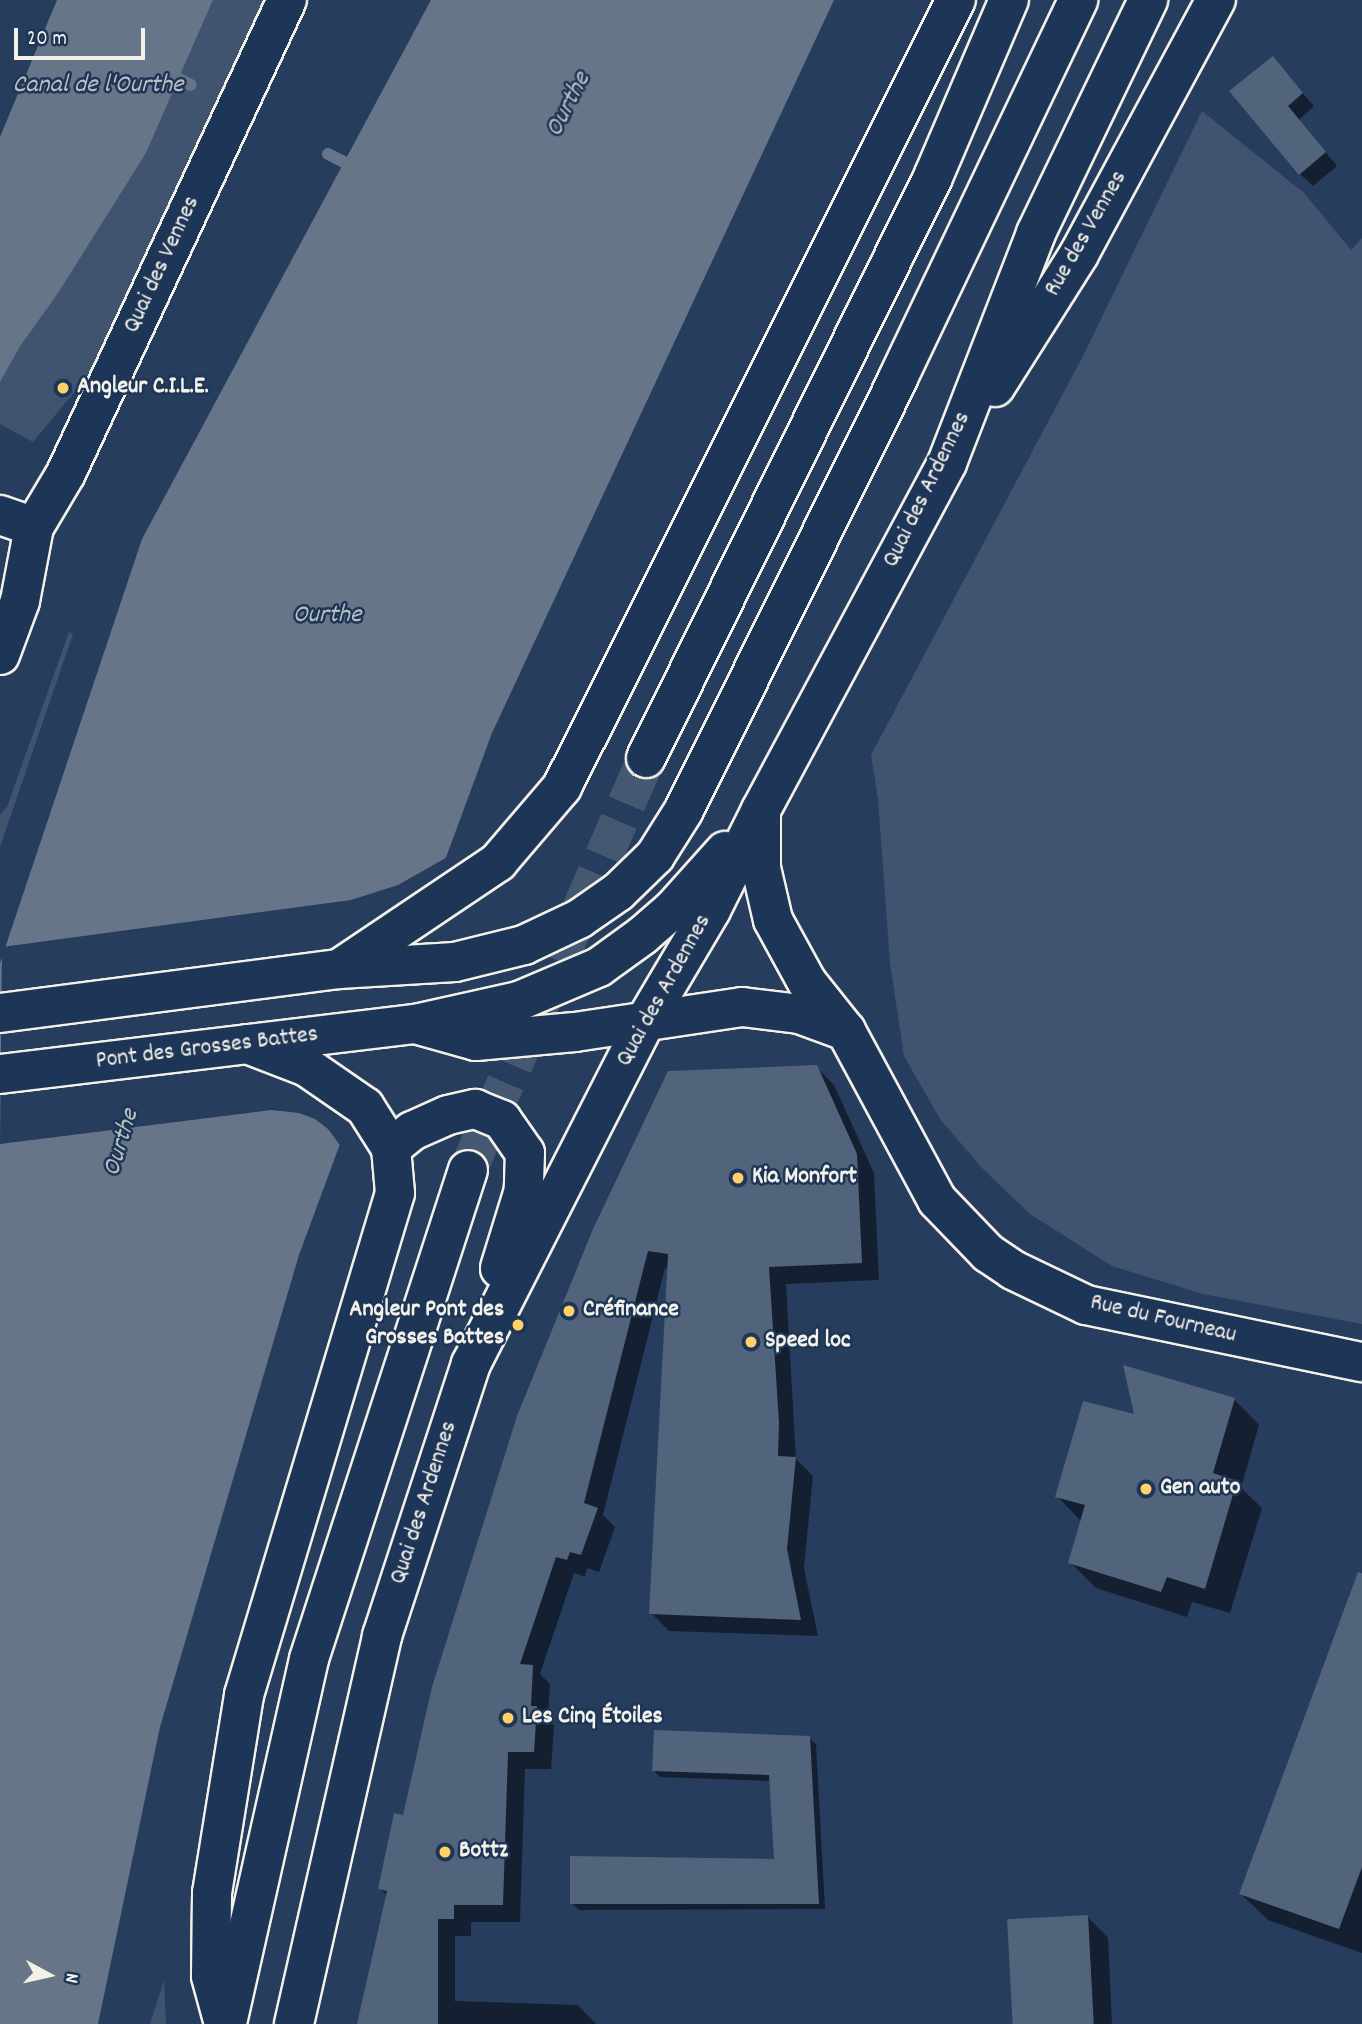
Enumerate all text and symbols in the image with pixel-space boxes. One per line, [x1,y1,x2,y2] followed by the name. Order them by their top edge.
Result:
[18,14,149,58] scale bar
[27,25,67,55] text: 20 m
[540,67,598,143] water label: Ourthe
[12,70,184,102] water label: Canal de l'Ourthe
[1039,166,1135,302] street label: Rue des Vennes
[119,192,207,338] street label: Quai des Vennes
[77,374,209,402] place label: Angleur C.I.L.E.
[55,380,71,396] marker: Angleur C.I.L.E.
[878,407,978,573] street label: Quai des Ardennes
[293,600,361,632] water label: Ourthe
[611,910,719,1072] street label: Quai des Ardennes
[94,1021,320,1077] street label: Pont des Grosses Battes
[97,1106,147,1180] water label: Ourthe
[752,1164,857,1192] place label: Kia Monfort
[730,1170,746,1186] marker: Kia Monfort
[1087,1289,1239,1351] street label: Rue du Fourneau
[349,1297,504,1353] place label: Angleur Pont des Grosses Battes
[583,1297,679,1325] place label: Créfinance
[561,1303,577,1319] marker: Créfinance
[510,1317,526,1333] marker: Angleur Pont des Grosses Battes
[765,1328,851,1356] place label: Speed loc
[743,1334,759,1350] marker: Speed loc
[385,1418,465,1588] street label: Quai des Ardennes
[1160,1475,1240,1503] place label: Gen auto
[1138,1481,1154,1497] marker: Gen auto
[522,1704,663,1732] place label: Les Cinq Étoiles
[500,1710,516,1726] marker: Les Cinq Étoiles
[459,1838,508,1866] place label: Bottz
[437,1844,453,1860] marker: Bottz
[14,1940,84,2010] north arrow
[56,1971,84,1985] text: N

